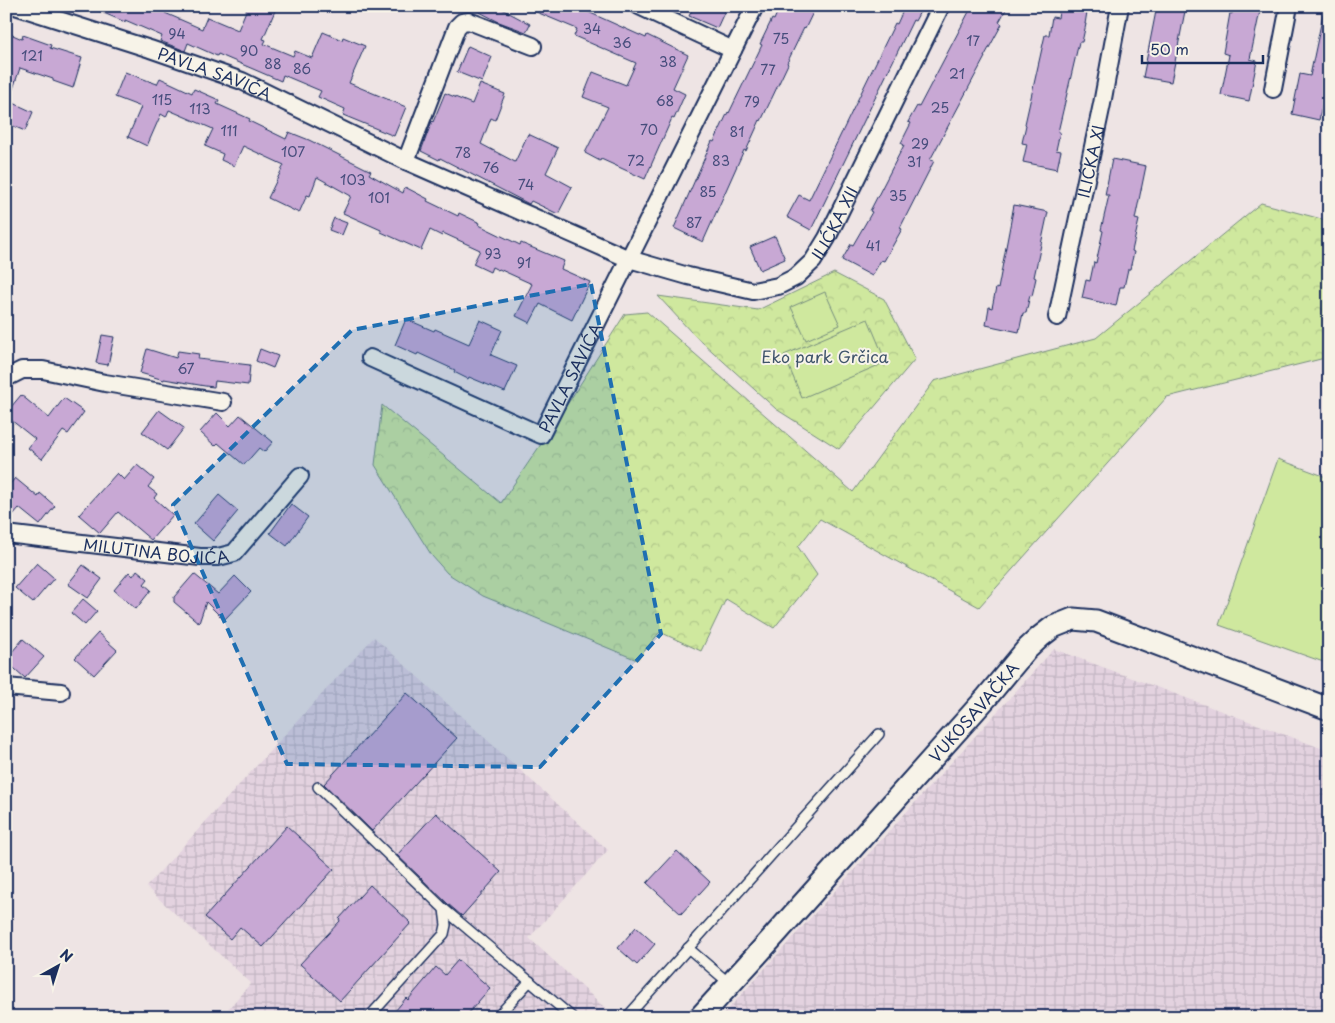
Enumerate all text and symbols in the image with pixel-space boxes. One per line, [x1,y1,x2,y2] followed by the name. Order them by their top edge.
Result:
[583,18,601,39] house number: 34
[168,23,186,44] house number: 94
[773,28,789,49] house number: 75
[966,30,980,51] house number: 17
[612,32,632,53] house number: 36
[1142,32,1264,64] scale bar
[1150,37,1189,60] text: 50 m
[240,40,258,61] house number: 90
[154,41,277,106] street label: PAVLA SAVIĆA
[21,45,43,66] house number: 121
[659,51,677,72] house number: 38
[264,53,282,74] house number: 88
[293,58,311,79] house number: 86
[760,59,776,80] house number: 77
[949,63,965,84] house number: 21
[152,89,172,110] house number: 115
[656,90,674,111] house number: 68
[744,91,760,112] house number: 79
[931,97,949,118] house number: 25
[189,98,211,119] house number: 113
[640,119,658,140] house number: 70
[220,120,238,141] house number: 111
[730,121,744,142] house number: 81
[1070,123,1109,200] street label: ILIĆKA XI
[911,133,929,154] house number: 29
[281,141,305,162] house number: 107
[455,142,471,163] house number: 78
[627,150,645,171] house number: 72
[712,150,730,171] house number: 83
[907,151,921,172] house number: 31
[483,157,500,178] house number: 76
[340,169,366,190] house number: 103
[518,174,534,195] house number: 74
[699,181,717,202] house number: 85
[805,182,863,264] street label: ILIĆKA XII
[889,185,907,206] house number: 35
[368,187,390,208] house number: 101
[686,212,702,233] house number: 87
[866,235,880,256] house number: 41
[484,243,502,264] house number: 93
[517,252,531,273] house number: 91
[532,318,608,437] street label: PAVLA SAVIĆA
[761,344,889,368] park label: Eko park Grčica
[177,358,195,379] house number: 67
[82,531,231,569] street label: MILUTINA BOJIĆA
[923,656,1024,767] street label: VUKOSAVAČKA
[32,940,82,990] north arrow
[56,944,77,967] text: N

